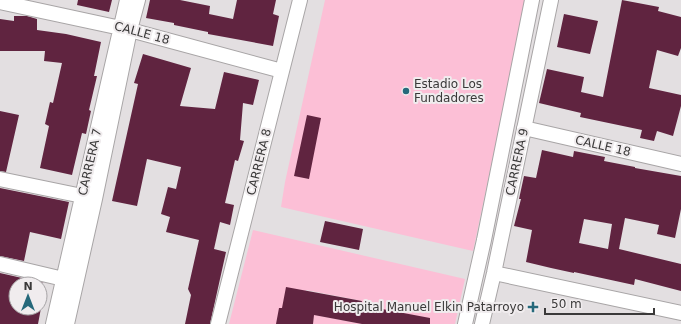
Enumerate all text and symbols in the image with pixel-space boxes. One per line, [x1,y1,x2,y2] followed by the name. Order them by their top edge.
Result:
[113,19,171,47] street label: CALLE 18
[414,77,484,105] place label: Estadio Los Fundadores
[401,86,411,96] marker: Estadio Los Fundadores
[75,127,105,197] street label: CARRERA 7
[244,127,274,197] street label: CARRERA 8
[503,127,531,197] street label: CARRERA 9
[574,133,632,159] street label: CALLE 18
[8,276,48,316] north arrow
[23,280,33,293] text: N
[545,290,654,316] scale bar
[551,297,582,311] text: 50 m
[334,300,524,314] place label: Hospital Manuel Elkin Patarroyo
[527,301,539,313] marker: Hospital Manuel Elkin Patarroyo

